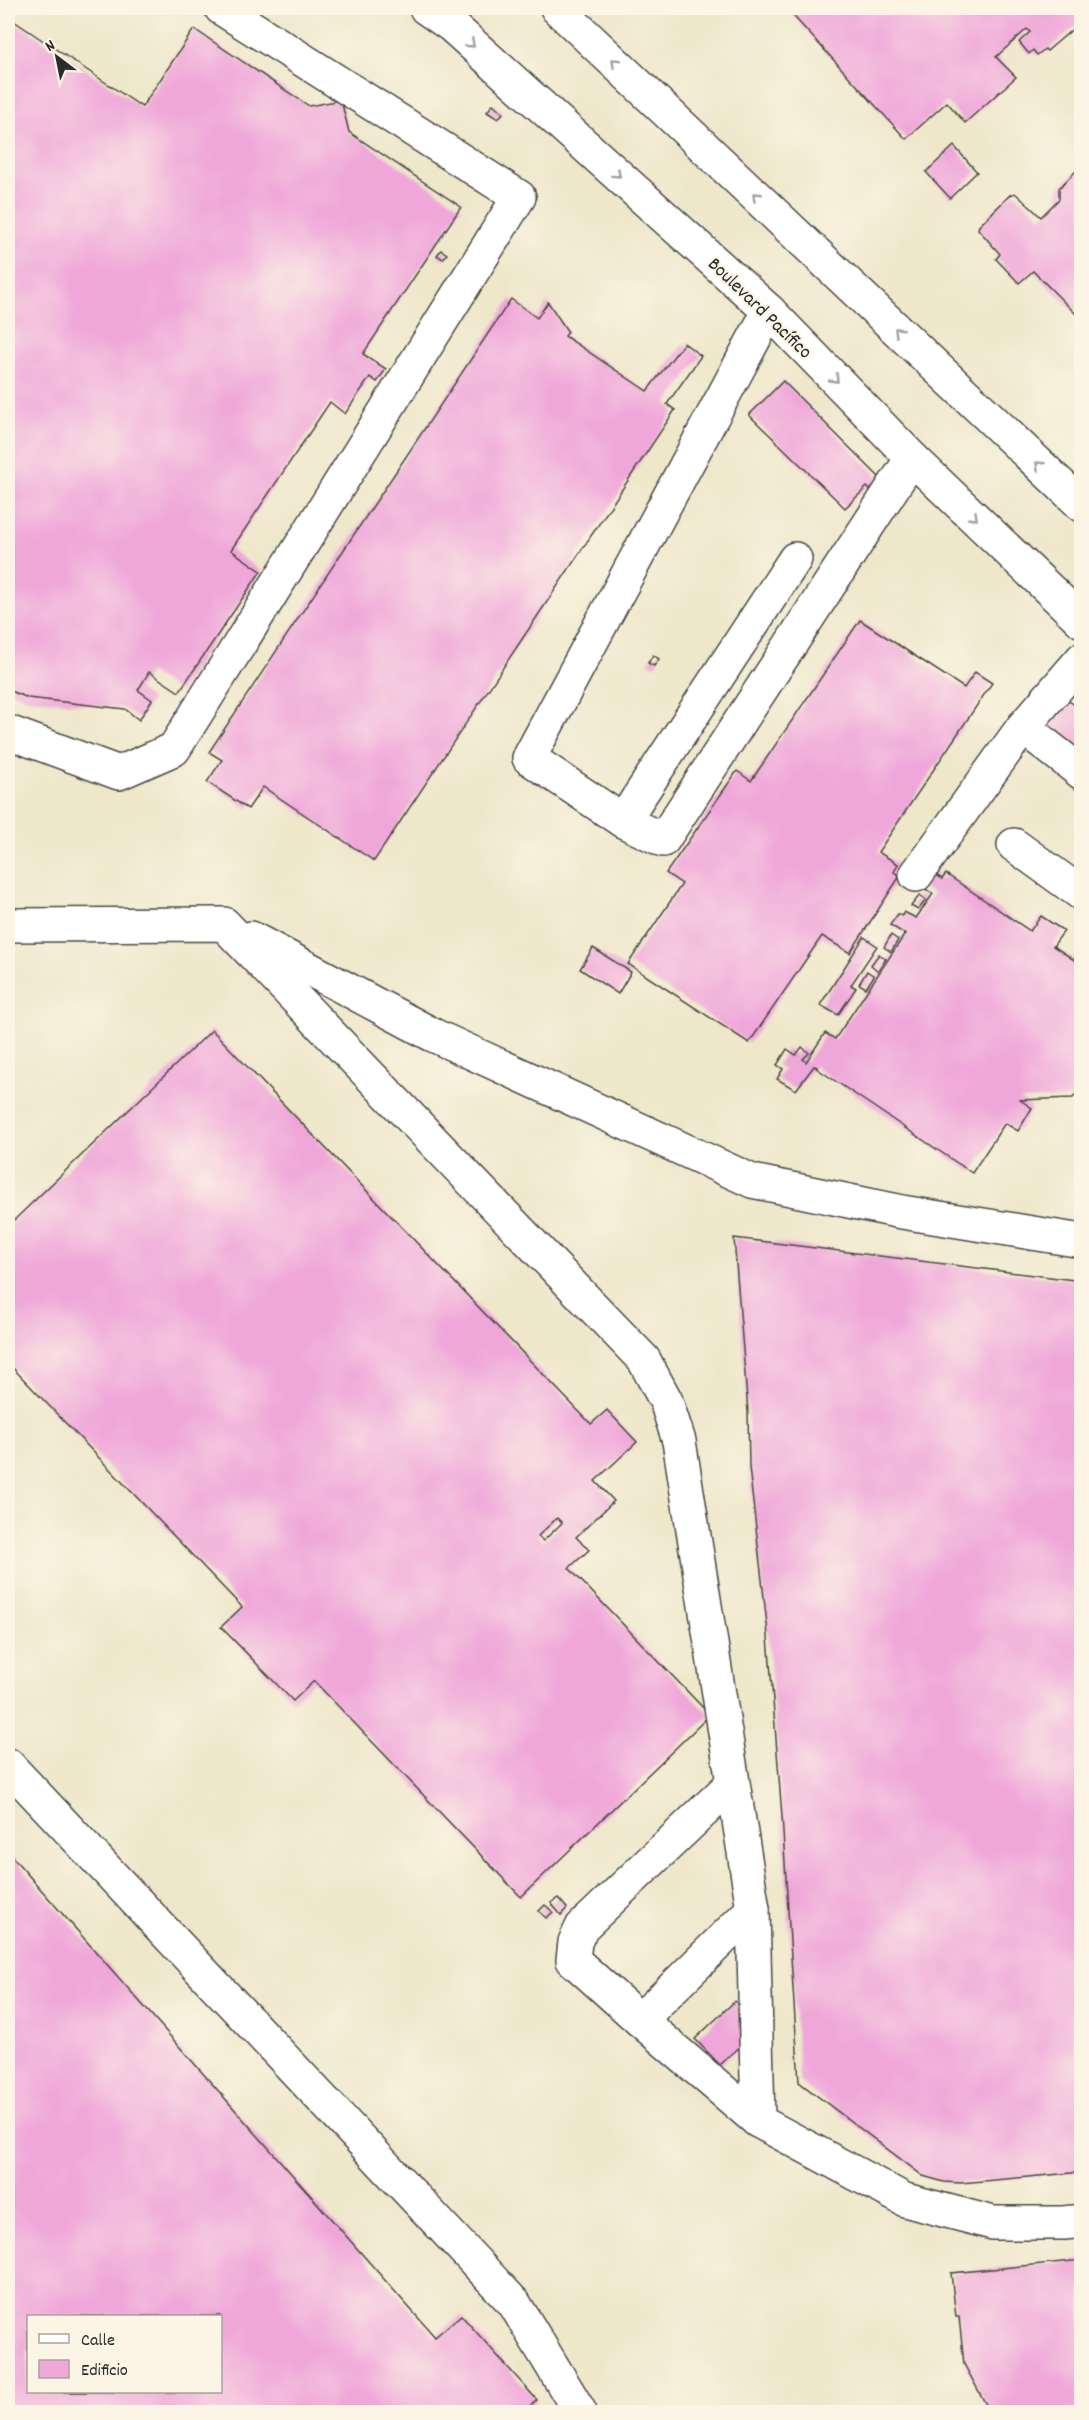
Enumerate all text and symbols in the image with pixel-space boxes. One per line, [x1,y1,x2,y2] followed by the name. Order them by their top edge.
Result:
[27,27,87,87] north arrow
[41,35,60,58] text: N
[465,37,475,48] one-way arrow
[611,58,621,69] one-way arrow
[609,167,620,178] one-way arrow
[753,193,764,204] one-way arrow
[700,252,818,367] street label: Boulevard Pacífico
[894,327,905,338] one-way arrow
[828,372,839,383] one-way arrow
[1035,461,1046,472] one-way arrow
[967,510,977,521] one-way arrow
[27,2315,222,2393] legend
[81,2329,115,2354] text: Calle
[81,2359,128,2384] text: Edificio

